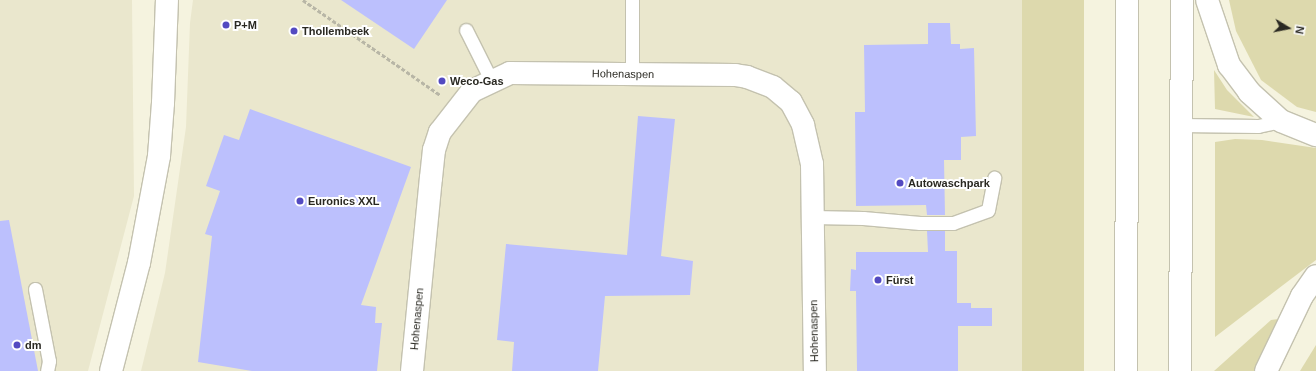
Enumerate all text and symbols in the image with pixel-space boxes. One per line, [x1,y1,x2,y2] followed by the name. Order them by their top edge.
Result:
[1268,8,1308,48] north arrow
[234,18,257,32] place label: P+M
[221,20,231,30] marker: P+M
[302,24,369,38] place label: Thollembeek
[1293,25,1306,35] text: N
[289,26,299,36] marker: Thollembeek
[592,67,654,81] street label: Hohenaspen
[450,74,504,88] place label: Weco-Gas
[437,76,447,86] marker: Weco-Gas
[908,176,990,190] place label: Autowaschpark
[895,178,905,188] marker: Autowaschpark
[308,194,380,208] place label: Euronics XXL
[295,196,305,206] marker: Euronics XXL
[886,273,914,287] place label: Fürst
[873,275,883,285] marker: Fürst
[408,287,426,351] street label: Hohenaspen
[807,300,821,362] street label: Hohenaspen
[25,338,42,352] place label: dm
[12,340,22,350] marker: dm

